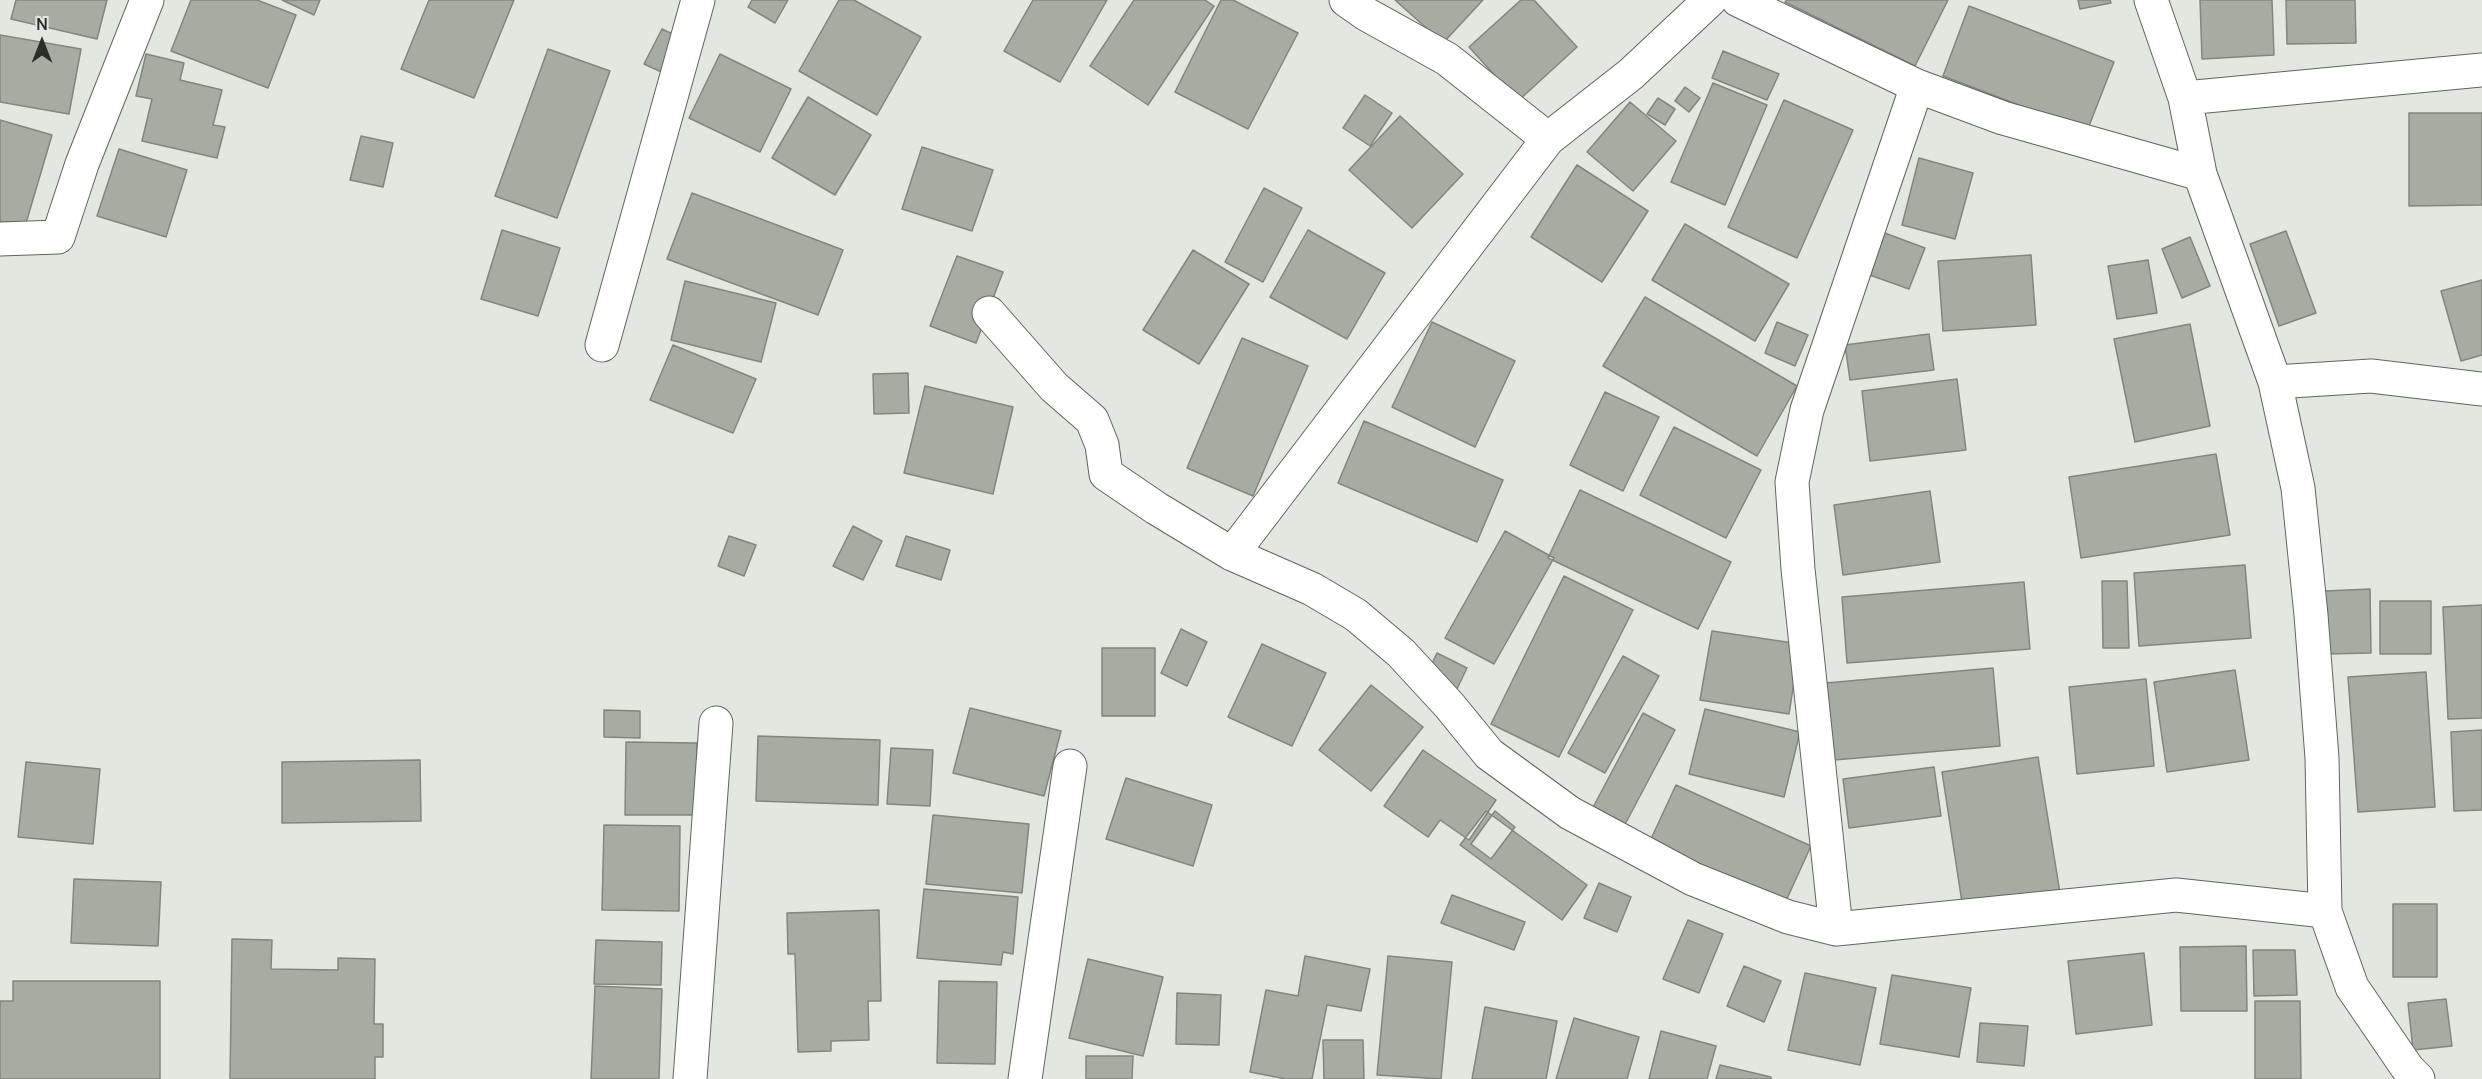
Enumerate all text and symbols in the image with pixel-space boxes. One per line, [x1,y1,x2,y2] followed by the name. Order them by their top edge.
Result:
[12,12,72,72] north arrow
[36,13,48,35] text: N

